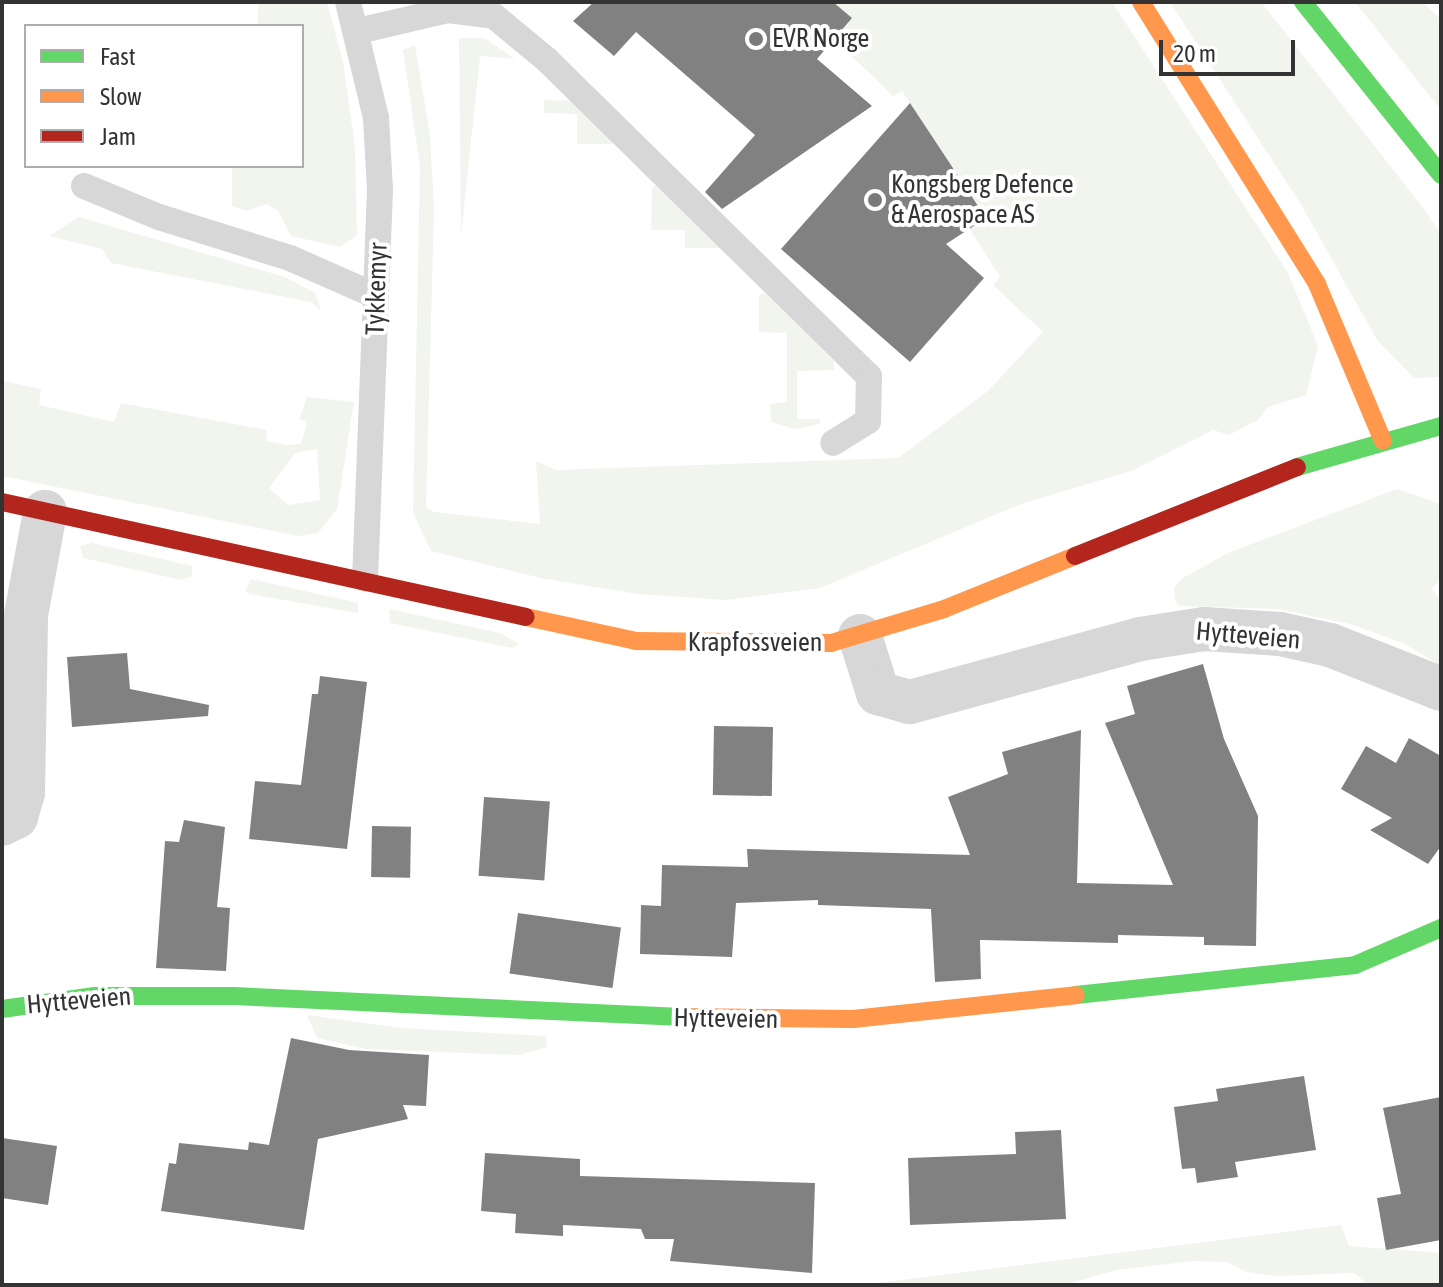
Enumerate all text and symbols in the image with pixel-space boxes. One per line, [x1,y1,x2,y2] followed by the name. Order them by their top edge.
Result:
[772,23,869,55] place label: EVR Norge
[24,24,304,168] legend
[1163,24,1299,74] scale bar
[747,30,765,48] marker: EVR Norge
[1173,40,1216,67] text: 20 m
[100,43,136,70] text: Fast
[100,83,142,110] text: Slow
[100,123,136,150] text: Jam
[891,169,1074,230] place label: Kongsberg Defence & Aerospace AS
[866,191,884,209] marker: Kongsberg Defence & Aerospace AS
[360,242,394,336] street label: Tykkemyr
[1194,616,1302,656] street label: Hytteveien
[688,627,822,659] street label: Krapfossveien
[25,981,133,1021] street label: Hytteveien
[673,1002,779,1036] street label: Hytteveien

